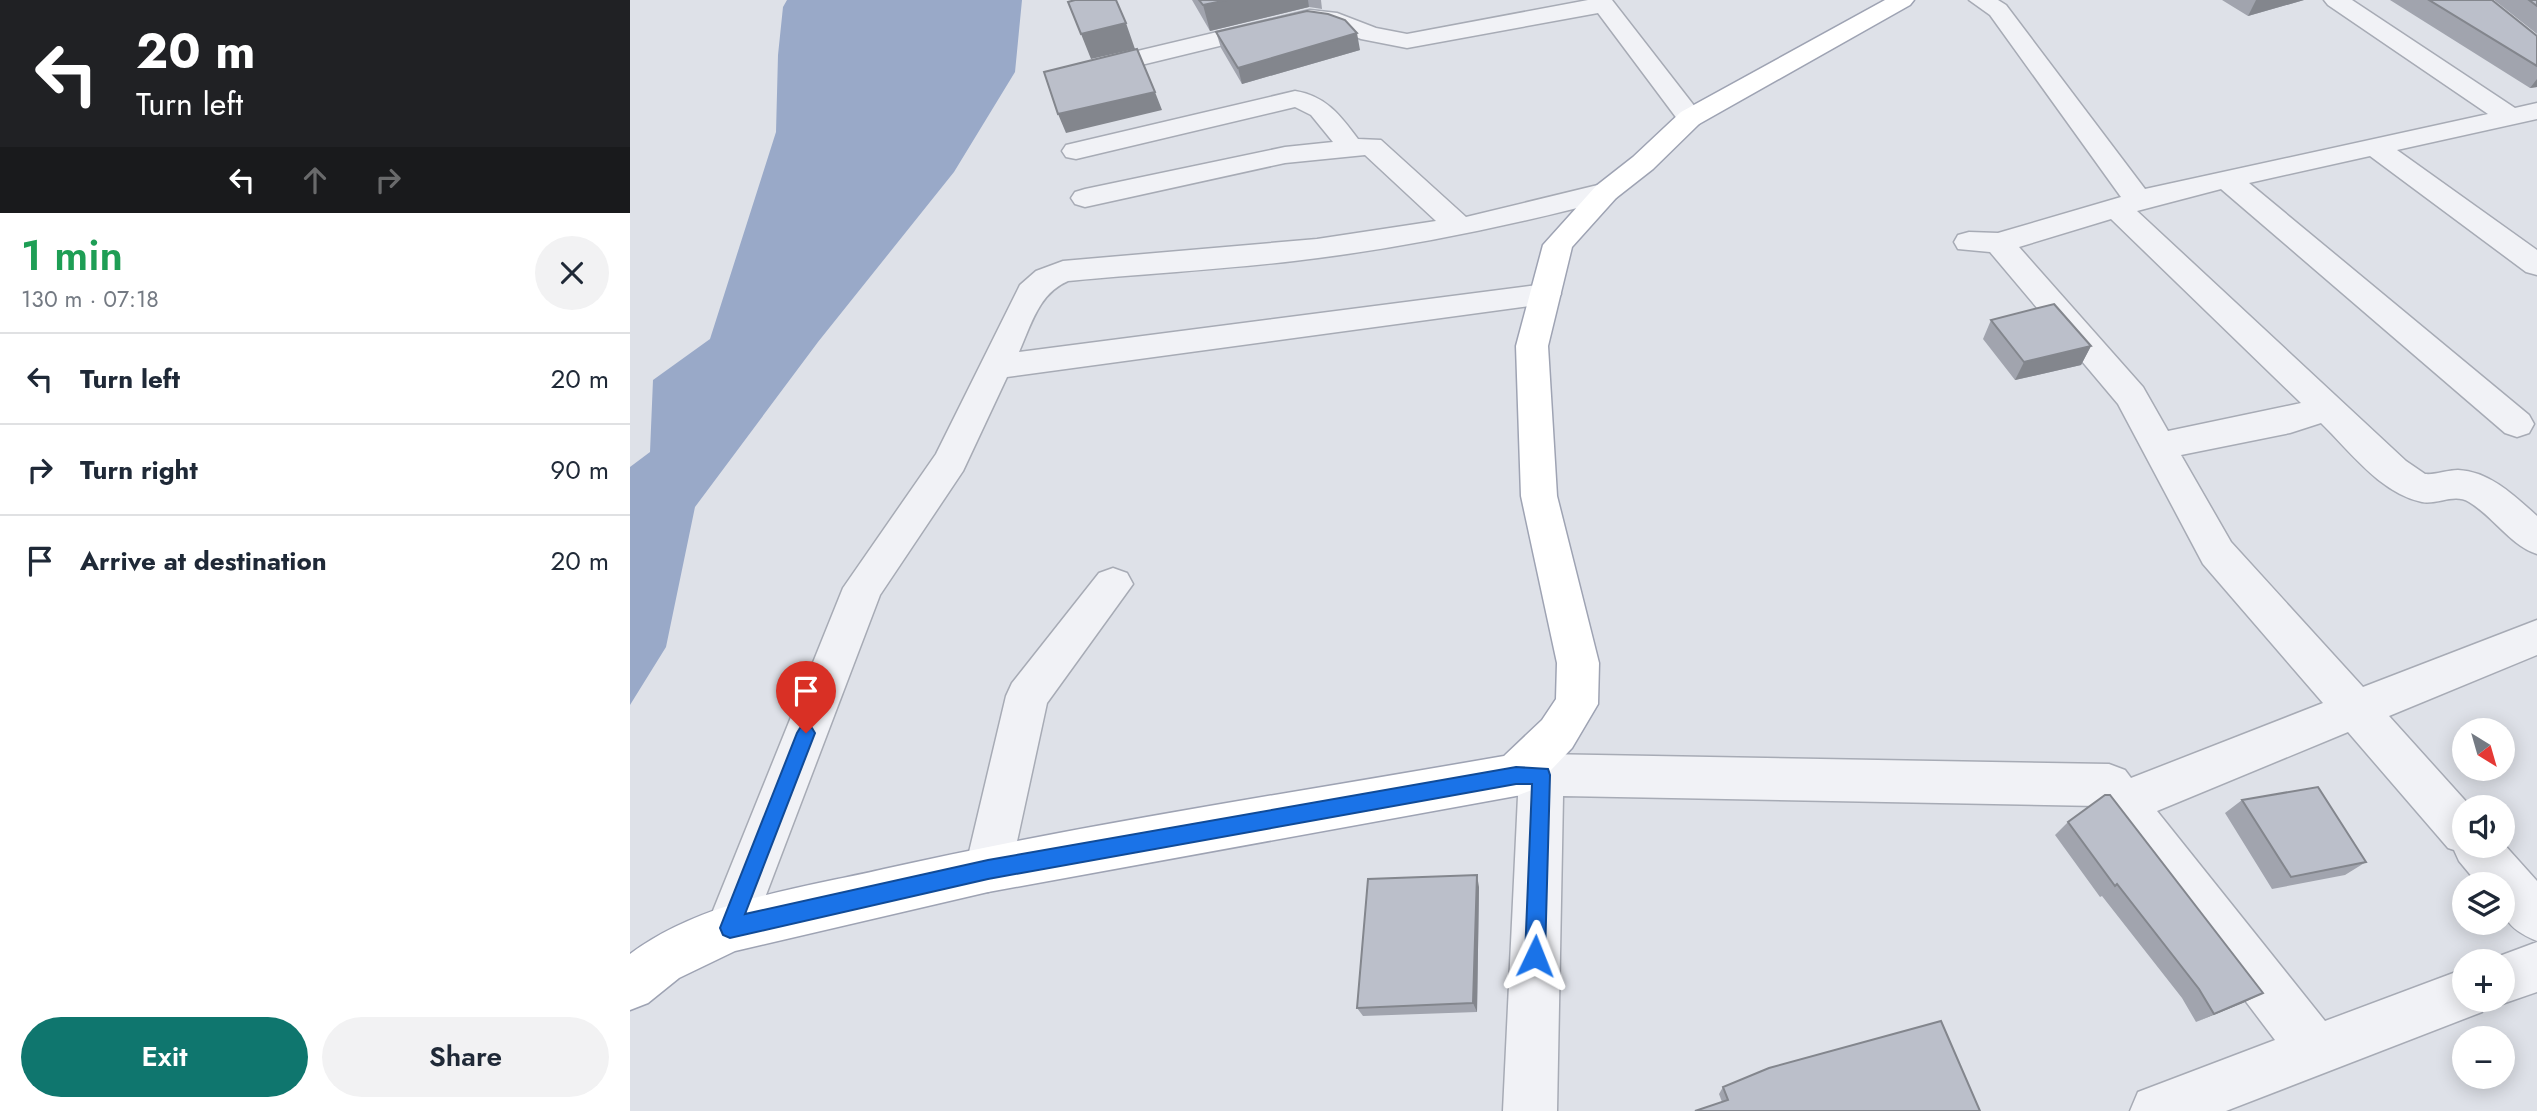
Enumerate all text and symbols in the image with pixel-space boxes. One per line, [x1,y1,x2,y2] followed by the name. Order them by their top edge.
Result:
[136,16,255,86] text: 20 m
[21,28,112,119] icon: left
[136,81,243,127] text: Turn left
[223,161,261,199] icon: left
[296,161,334,199] icon: ahead
[369,161,407,199] icon: right
[21,225,123,286] text: 1 min
[535,236,609,310] button: close
[21,282,159,316] text: 130 m · 07:18
[21,360,59,398] icon: left
[80,360,180,398] text: Turn left
[551,360,609,398] text: 20 m
[21,451,59,489] icon: right
[80,451,198,489] text: Turn right
[550,451,609,489] text: 90 m
[21,542,59,580] icon: arrive
[80,542,327,580] text: Arrive at destination
[551,542,609,580] text: 20 m
[776,661,836,733] pin
[787,672,825,710] icon: arrive
[2452,718,2515,780] north arrow
[2452,718,2515,1089] map controls
[2452,795,2515,858] button: sound
[2452,872,2515,935] button: layers
[1498,919,1572,993] position arrow
[2452,949,2515,1012] button: +
[21,1017,308,1097] button: Exit
[322,1017,609,1097] button: Share
[2452,1026,2515,1089] button: −

